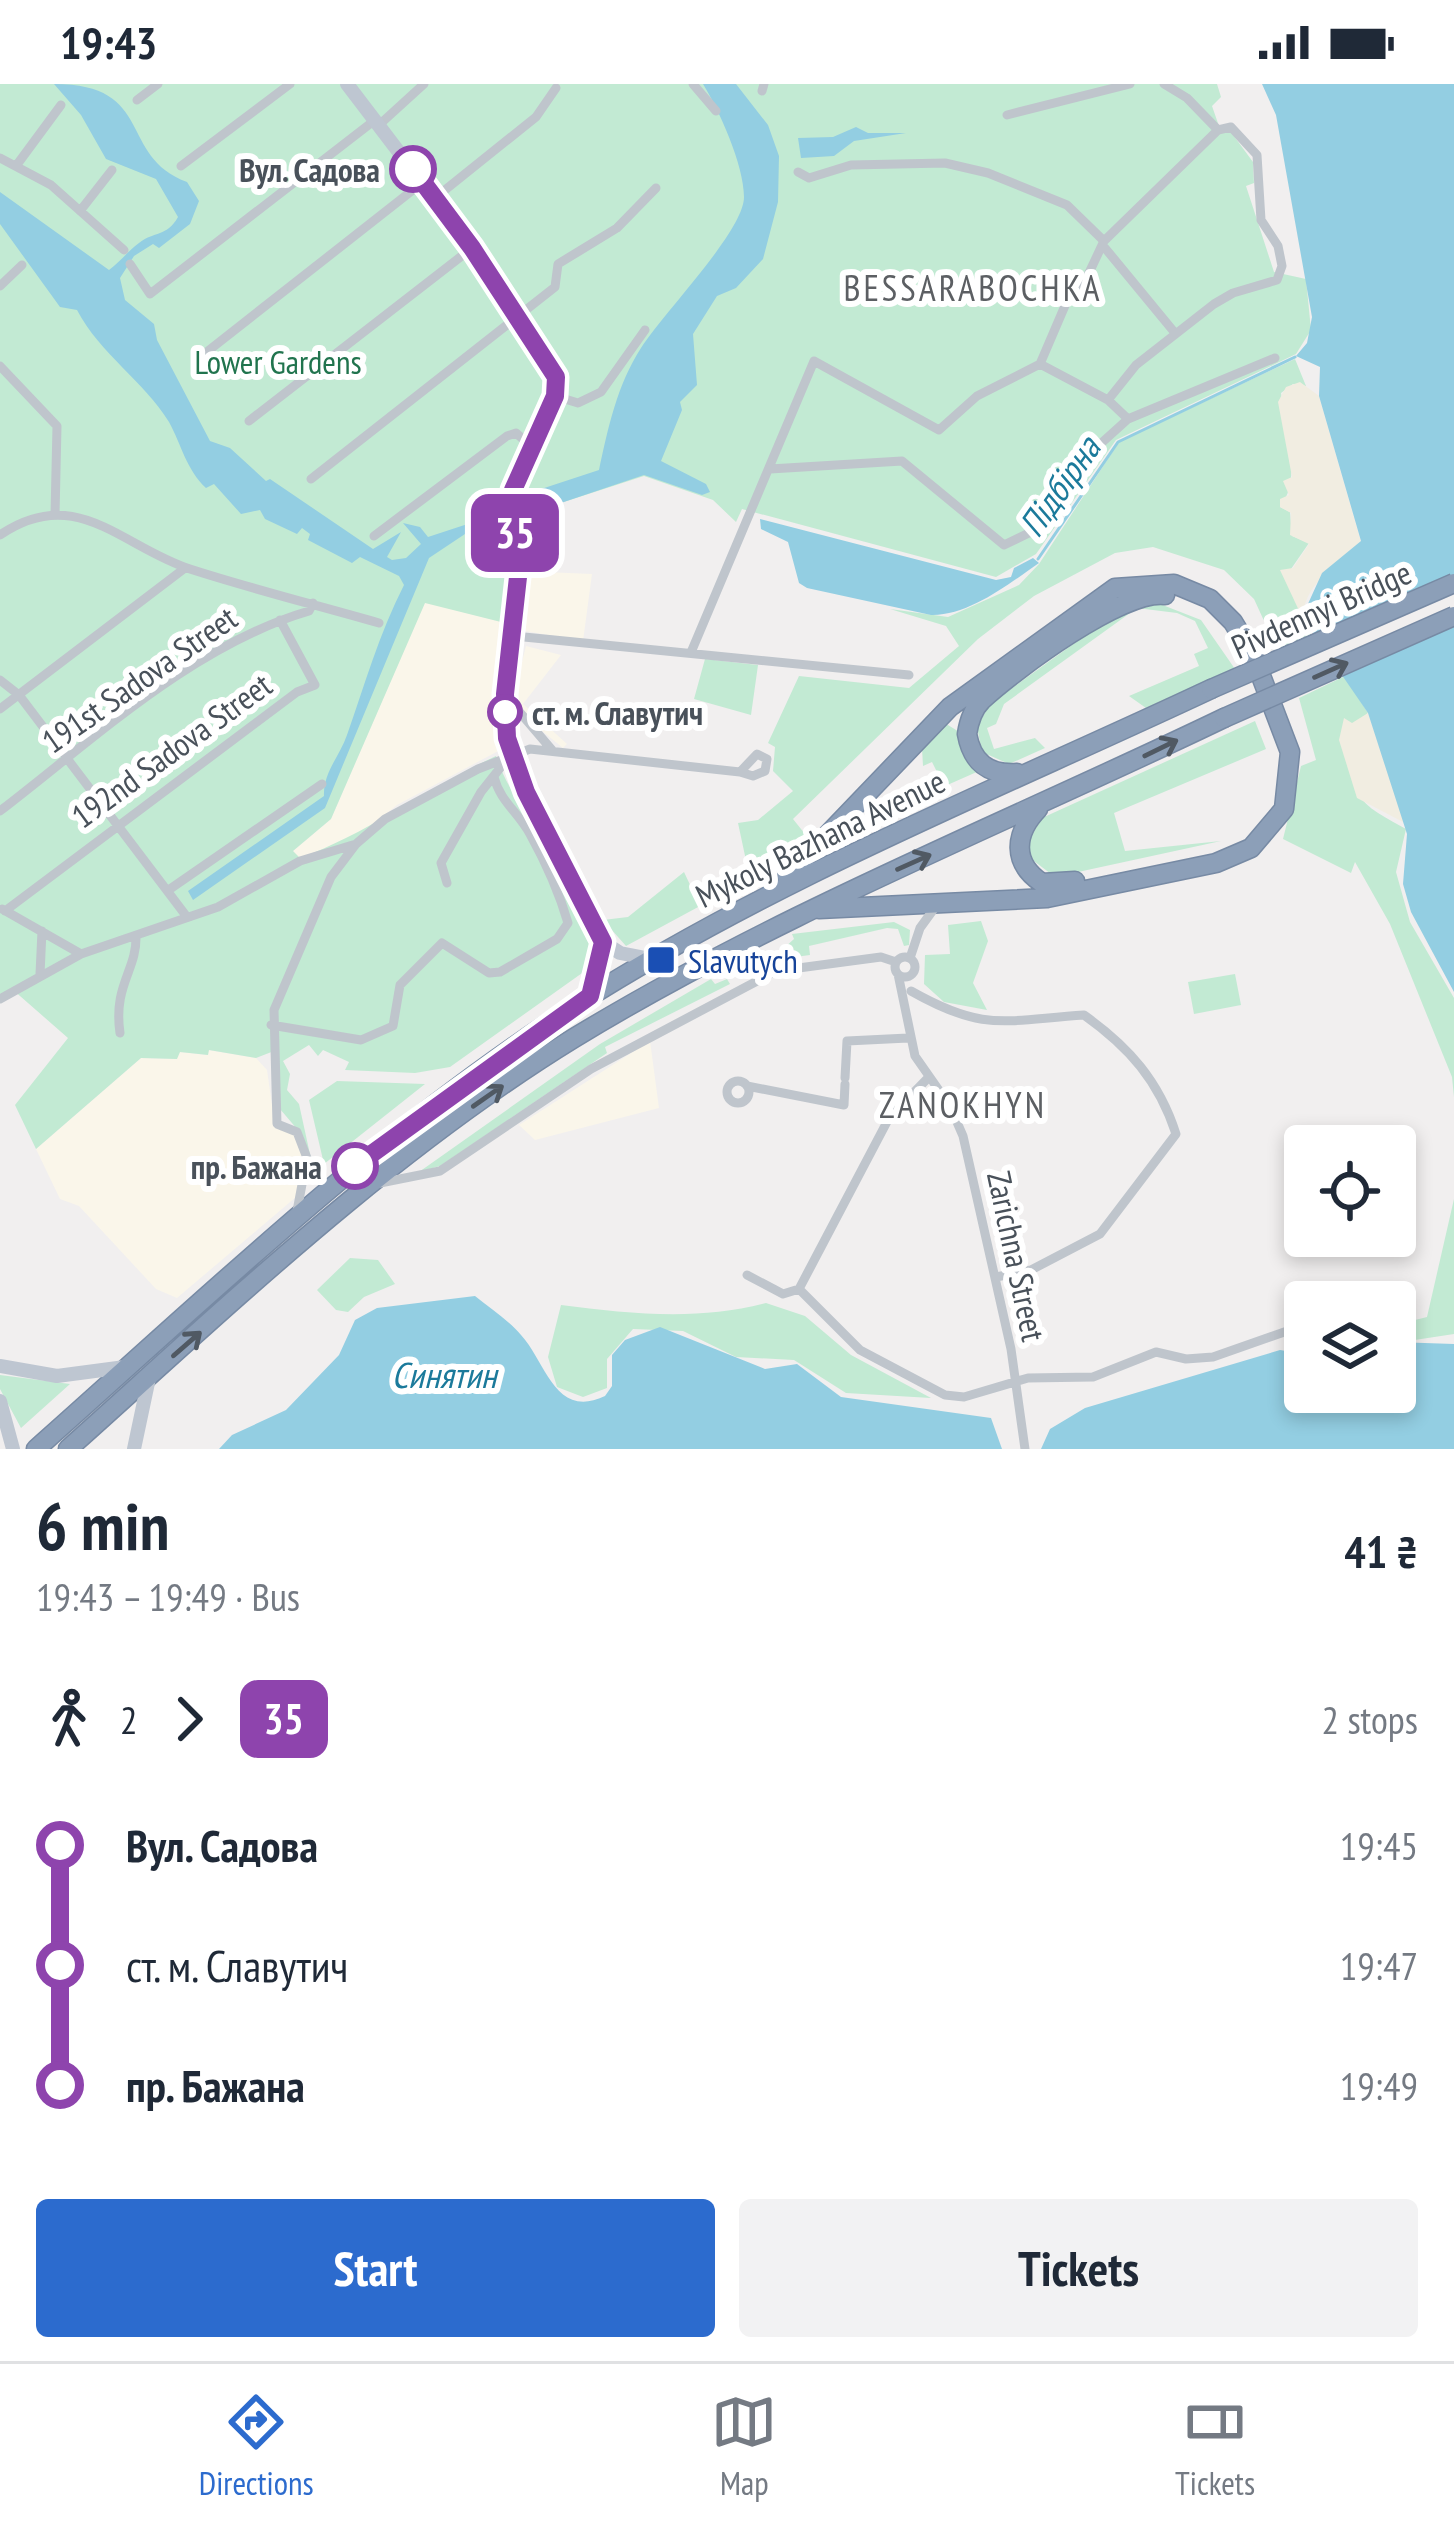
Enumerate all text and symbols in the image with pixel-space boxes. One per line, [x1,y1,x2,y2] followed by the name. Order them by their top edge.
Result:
[60,13,157,71] text: 19:43
[391,147,435,191] marker: Вул. Садова
[239,148,380,191] place label: Вул. Садова
[843,264,1103,311] district label: BESSARABOCHKA
[194,340,362,383] park label: Lower Gardens
[1008,426,1111,545] water label: Підбірна
[461,494,569,572] line badge: 35
[495,505,535,560] text: 35
[1224,550,1418,668] street label: Pivdennyi Bridge
[33,596,245,762] street label: 191st Sadova Street
[1312,658,1348,680] one-way arrow
[62,663,280,837] street label: 192nd Sadova Street
[532,691,703,734] place label: ст. м. Славутич
[489,696,521,728] marker: ст. м. Славутич
[1142,736,1178,758] one-way arrow
[688,759,952,917] street label: Mykoly Bazhana Avenue
[895,850,931,872] one-way arrow
[688,939,798,982] place label: Slavutych
[645,944,677,976] marker: Slavutych
[879,1081,1047,1128] district label: ZANOKHYN
[471,1084,504,1109] one-way arrow
[1284,1125,1416,1413] map controls
[1284,1125,1416,1257] button: locate
[333,1144,377,1188] marker: пр. Бажана
[191,1145,322,1188] place label: пр. Бажана
[978,1167,1056,1345] street label: Zarichna Street
[1284,1281,1416,1413] button: layers
[171,1331,202,1358] one-way arrow
[392,1351,500,1398] water label: Синятин
[36,1483,169,1568] text: 6 min
[1344,1522,1418,1580] text: 41 ₴
[36,1571,300,1622] text: 19:43 – 19:49 · Bus
[36,1686,102,1752] icon: walk
[156,1686,222,1752] icon: forward
[264,1691,304,1746] text: 35
[120,1694,138,1745] text: 2
[1322,1694,1418,1745] text: 2 stops
[126,1816,318,1874] text: Вул. Садова
[1340,1820,1418,1871] text: 19:45
[126,1936,348,1994] text: ст. м. Славутич
[1340,1940,1418,1991] text: 19:47
[126,2056,305,2114] text: пр. Бажана
[1340,2060,1418,2111] text: 19:49
[36,2199,715,2337] button: Start
[739,2199,1418,2337] button: Tickets
[199,2389,314,2504] tab: Directions
[711,2389,777,2504] tab: Map
[1175,2389,1255,2504] tab: Tickets

